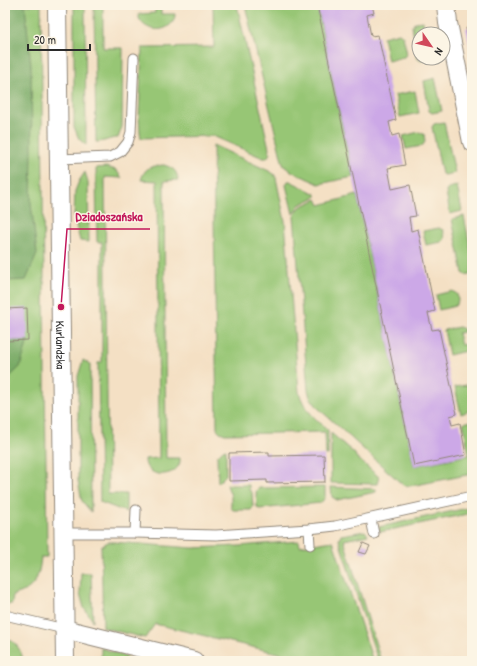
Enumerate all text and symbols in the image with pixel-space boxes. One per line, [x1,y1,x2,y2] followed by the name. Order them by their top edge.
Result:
[28,26,90,52] scale bar
[411,26,451,66] north arrow
[34,31,56,48] text: 20 m
[432,45,447,58] text: N
[67,204,150,229] callout: Dziadoszańska
[75,207,143,225] text: Dziadoszańska
[52,321,70,370] street label: Kurlandzka

